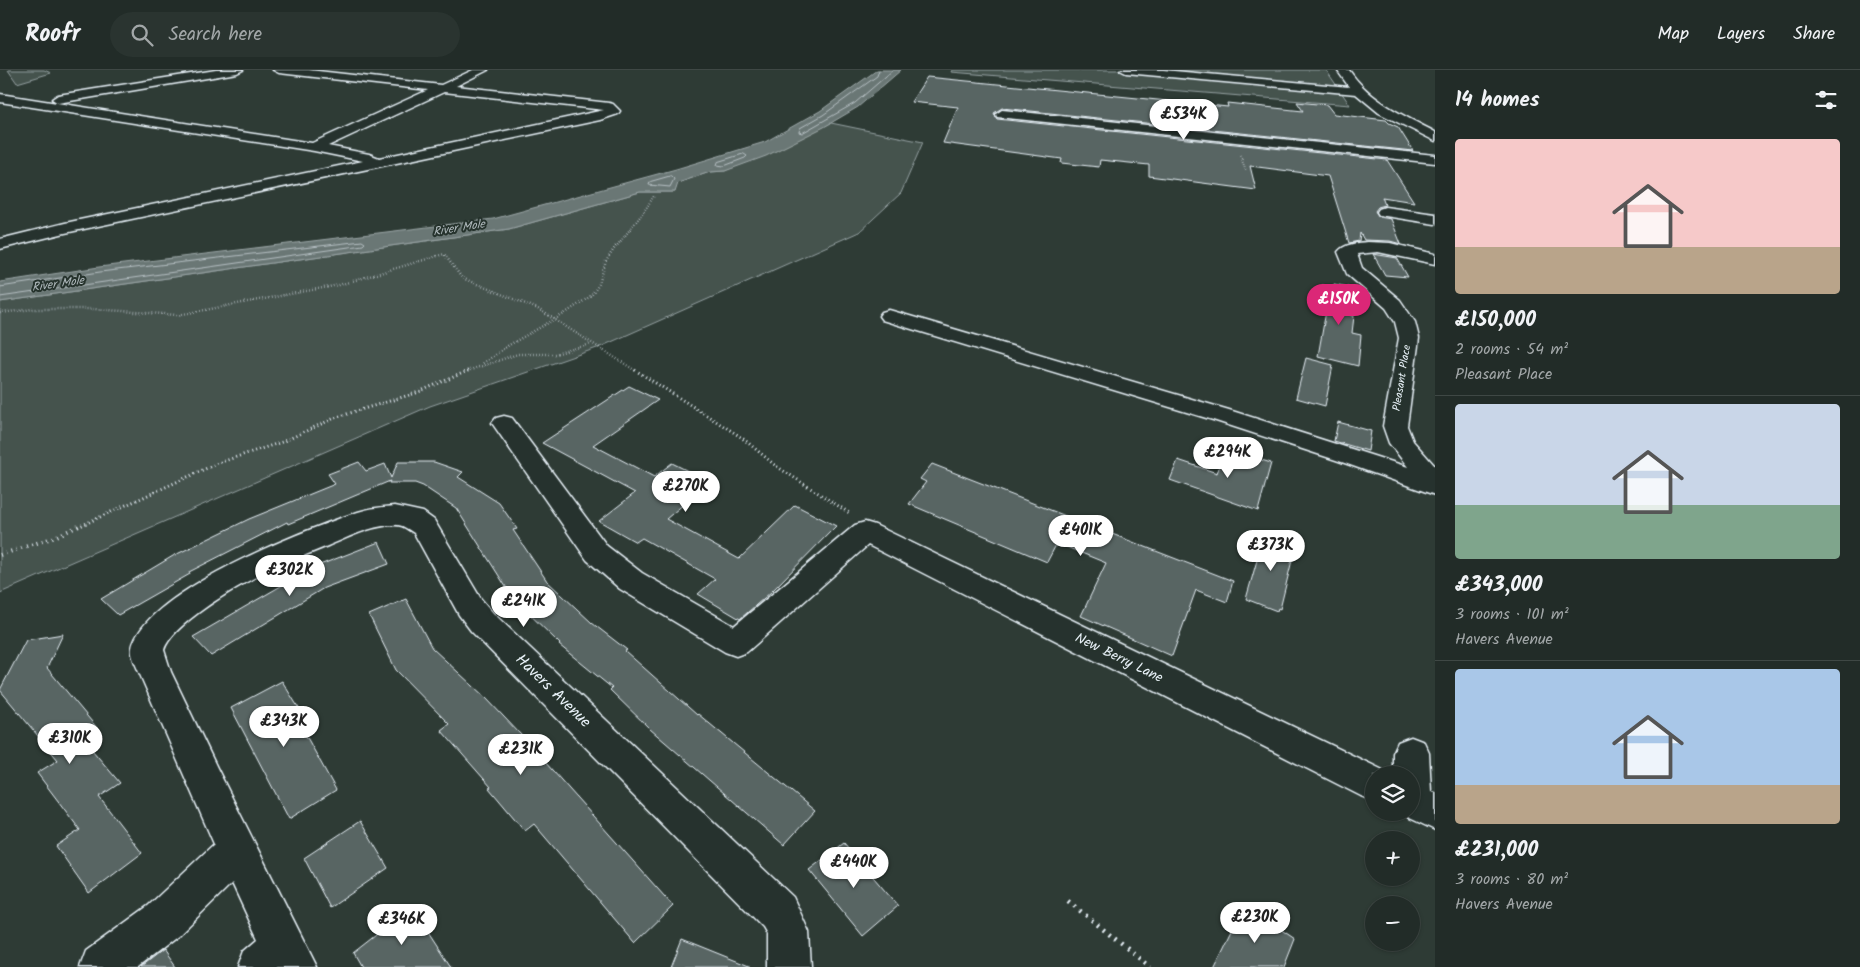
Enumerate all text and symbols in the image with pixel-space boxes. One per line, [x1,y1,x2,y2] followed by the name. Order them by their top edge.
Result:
[110,12,460,57] search box
[25,15,80,54] text: Roofr
[168,20,262,50] text: Search here
[1658,20,1689,49] text: Map
[1717,20,1765,49] text: Layers
[1793,20,1835,49] text: Share
[128,21,156,49] icon: search
[1455,84,1540,117] text: 14 homes
[1812,86,1840,114] icon: filters
[1149,98,1219,141] pin: £534K
[1161,102,1207,127] text: £534K
[1603,171,1693,261] icon: home
[432,214,488,241] water label: River Mole
[31,271,87,297] water label: River Mole
[1304,284,1374,326] pin: £150K
[1318,287,1360,312] text: £150K
[1455,304,1536,337] text: £150,000
[1455,337,1568,362] text: 2 rooms · 54 m²
[1388,344,1416,412] street label: Pleasant Place
[1455,362,1552,387] text: Pleasant Place
[1193,436,1263,479] pin: £294K
[1603,437,1693,527] icon: home
[1204,440,1252,465] text: £294K
[651,470,721,513] pin: £270K
[663,474,709,499] text: £270K
[1046,514,1116,557] pin: £401K
[1059,518,1103,543] text: £401K
[1236,530,1306,572] pin: £373K
[1248,533,1294,558] text: £373K
[255,554,325,597] pin: £302K
[266,558,314,583] text: £302K
[1455,569,1543,602] text: £343,000
[489,586,559,628] pin: £241K
[502,589,546,614] text: £241K
[1455,602,1569,627] text: 3 rooms · 101 m²
[1071,627,1167,689] street label: New Berry Lane
[1455,627,1553,652] text: Havers Avenue
[509,648,597,734] street label: Havers Avenue
[1603,702,1693,792] icon: home
[249,706,319,748] pin: £343K
[260,709,308,734] text: £343K
[35,722,105,765] pin: £310K
[48,726,92,751] text: £310K
[486,734,556,776] pin: £231K
[499,737,543,762] text: £231K
[1365,766,1420,951] map controls
[1365,766,1420,821] button: layers
[1365,831,1420,886] button: +
[1455,834,1538,867] text: £231,000
[819,846,889,889] pin: £440K
[831,850,878,875] text: £440K
[1455,867,1568,892] text: 3 rooms · 80 m²
[1455,892,1553,917] text: Havers Avenue
[1365,896,1420,951] button: −
[1220,902,1290,944] pin: £230K
[367,904,437,946] pin: £346K
[1231,905,1279,930] text: £230K
[378,907,426,932] text: £346K

